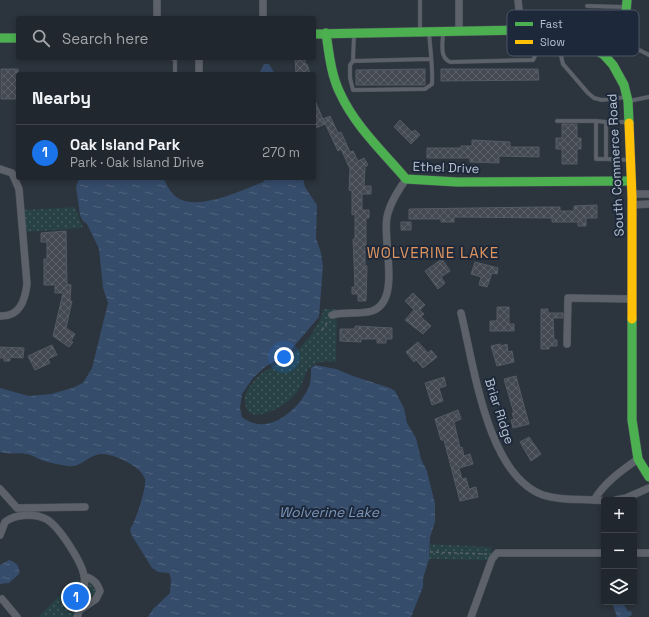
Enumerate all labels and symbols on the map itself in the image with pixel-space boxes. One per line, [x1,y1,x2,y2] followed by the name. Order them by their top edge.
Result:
[507,10,639,56] legend
[540,17,563,31] text: Fast
[540,35,565,49] text: Slow
[603,93,628,237] street label: South Commerce Road
[412,158,480,177] street label: Ethel Drive
[367,243,499,262] district label: WOLVERINE LAKE
[274,347,294,367] your location
[481,376,518,446] street label: Briar Ridge
[279,503,380,521] water label: Wolverine Lake
[63,582,89,612] pin: 1

